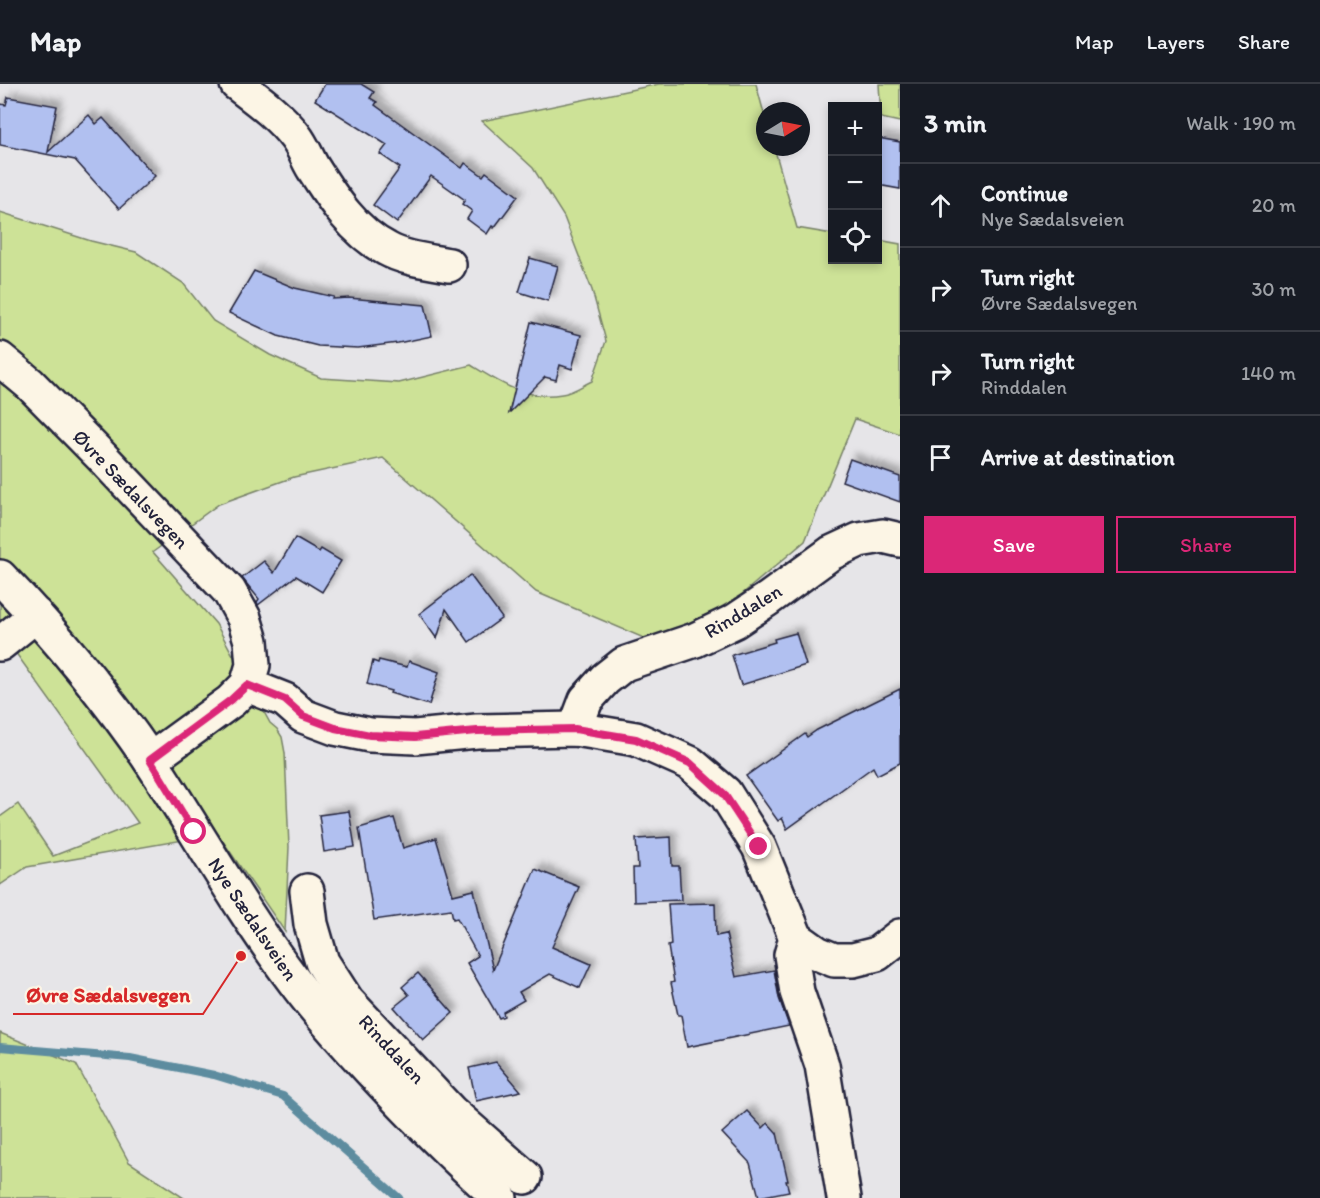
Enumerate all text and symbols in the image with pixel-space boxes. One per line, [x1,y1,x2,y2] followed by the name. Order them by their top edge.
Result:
[30,24,81,58] text: Map
[1075,29,1114,54] text: Map
[1147,29,1205,54] text: Layers
[1238,29,1290,54] text: Share
[756,102,810,156] north arrow
[828,102,882,264] map controls
[828,102,882,156] button: +
[924,107,986,139] text: 3 min
[1186,111,1296,135] text: Walk · 190 m
[828,156,882,210] button: −
[981,180,1068,207] text: Continue
[924,189,957,222] icon: ahead
[1252,193,1296,217] text: 20 m
[981,207,1124,231] text: Nye Sædalsveien
[828,210,882,264] button: locate
[981,264,1075,291] text: Turn right
[924,273,957,306] icon: right
[1251,277,1296,301] text: 30 m
[981,291,1137,315] text: Øvre Sædalsvegen
[981,348,1075,375] text: Turn right
[924,357,957,390] icon: right
[1241,361,1296,385] text: 140 m
[981,375,1067,399] text: Rinddalen
[68,424,194,554] street label: Øvre Sædalsvegen
[924,441,957,474] icon: arrive
[981,444,1175,471] text: Arrive at destination
[924,516,1104,573] button: Save
[1116,516,1296,573] button: Share
[700,578,786,643] street label: Rinddalen
[180,818,206,844] route start
[745,833,771,859] route end
[203,853,303,985] street label: Nye Sædalsveien
[13,975,203,1014] callout: Øvre Sædalsvegen
[26,982,191,1008] text: Øvre Sædalsvegen
[354,1009,430,1089] street label: Rinddalen

